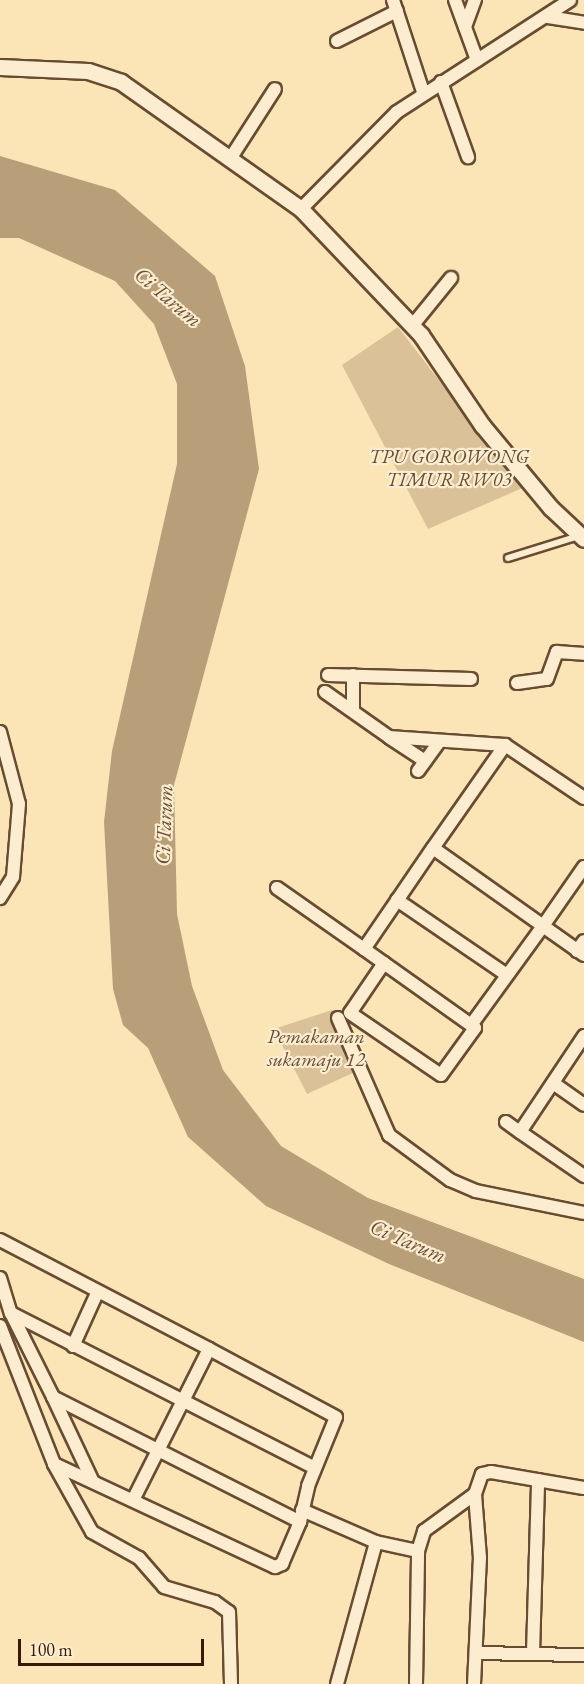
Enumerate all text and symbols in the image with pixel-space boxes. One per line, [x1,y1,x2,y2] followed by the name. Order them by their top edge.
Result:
[129,262,207,332] water label: Ci Tarum
[369,444,529,491] park label: TPU GOROWONG TIMUR RW03
[150,785,178,865] water label: Ci Tarum
[267,1024,365,1071] park label: Pemakaman sukamaju 12
[366,1214,450,1268] water label: Ci Tarum
[21,1627,207,1665] scale bar
[29,1638,73,1661] text: 100 m

